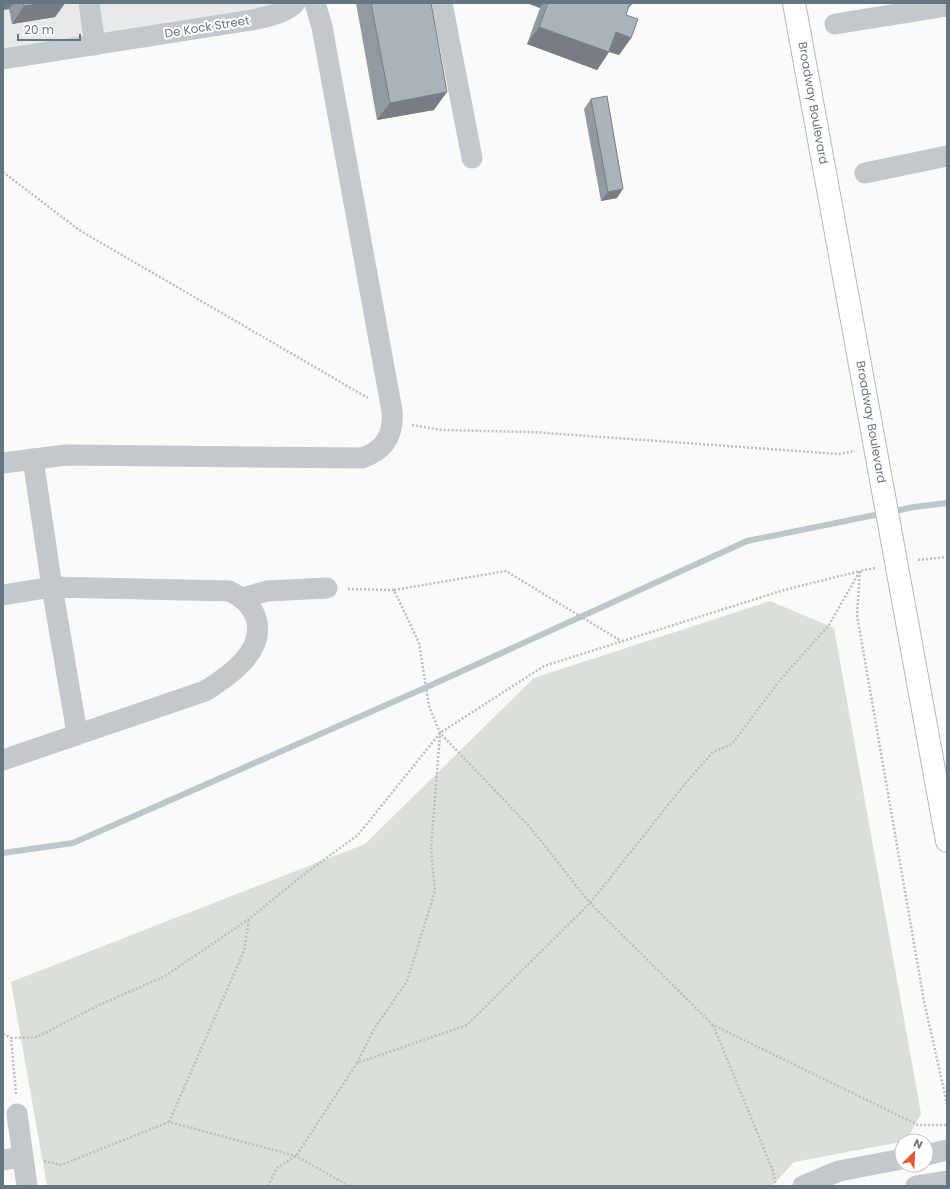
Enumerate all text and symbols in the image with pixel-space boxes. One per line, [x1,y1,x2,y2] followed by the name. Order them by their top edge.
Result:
[163,11,251,42] street label: De Kock Street
[18,16,80,42] scale bar
[24,21,54,38] text: 20 m
[794,40,833,166] street label: Broadway Boulevard
[852,359,891,485] street label: Broadway Boulevard
[894,1133,934,1173] north arrow
[911,1135,925,1153] text: N

